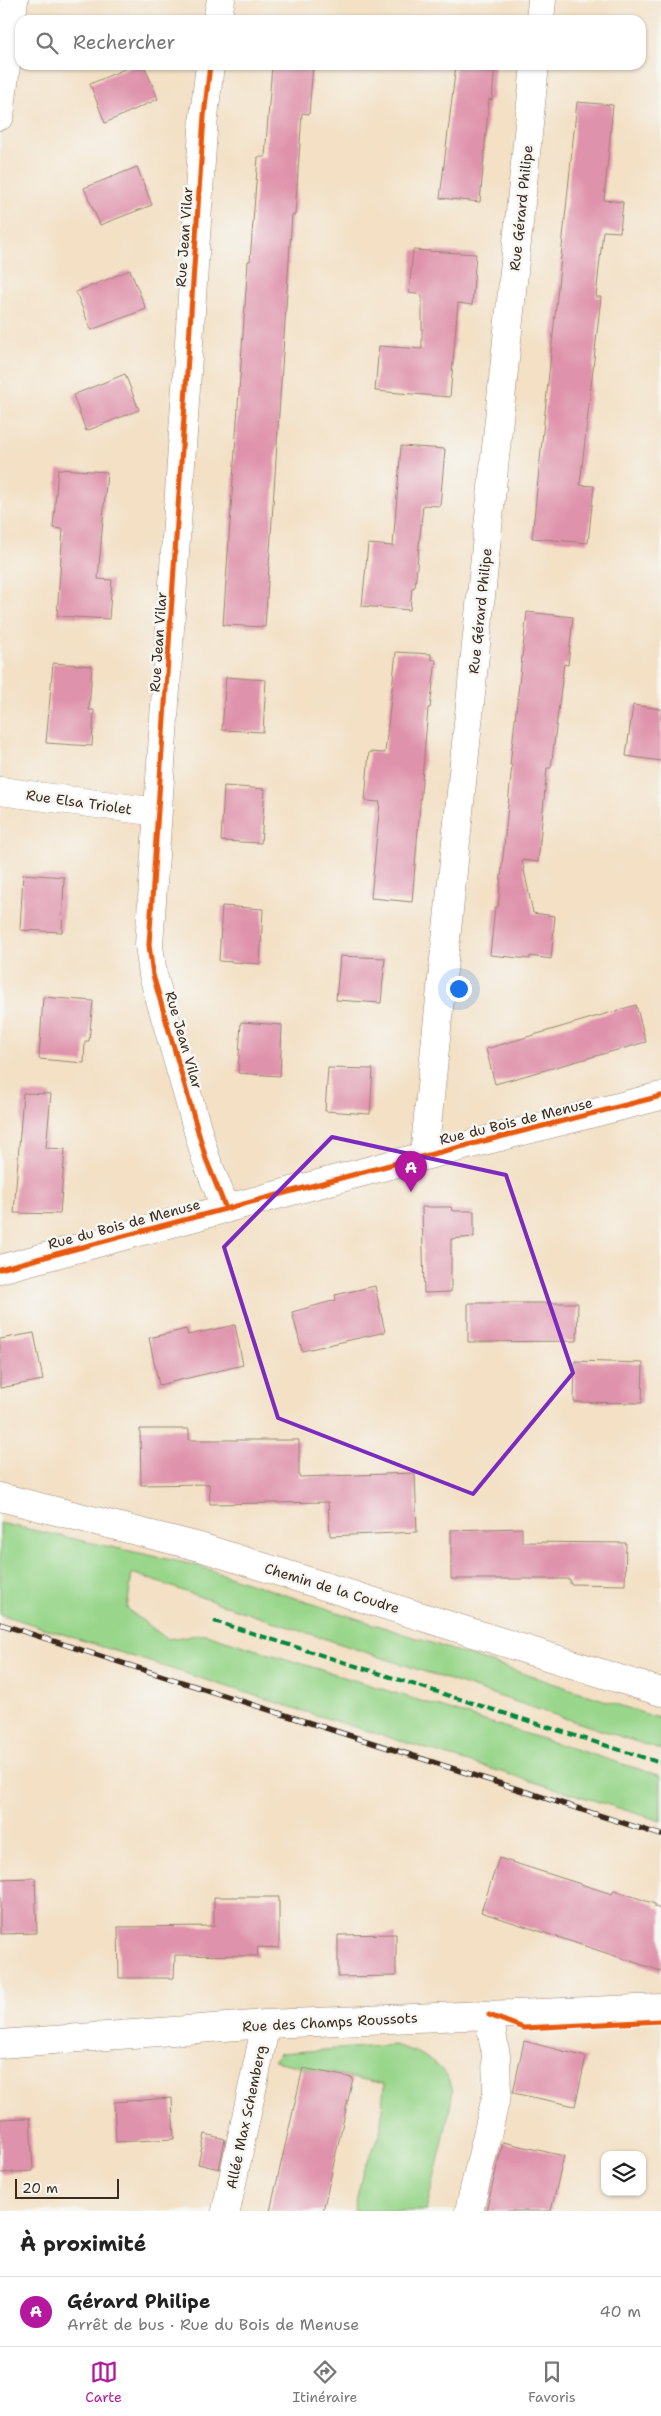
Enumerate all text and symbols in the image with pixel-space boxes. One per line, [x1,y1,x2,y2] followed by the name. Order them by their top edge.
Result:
[15,15,646,70] search box
[33,29,61,57] icon: search
[73,30,176,55] text: Rechercher
[505,144,537,272] street label: Rue Gérard Philipe
[172,186,197,288] street label: Rue Jean Vilar
[464,547,496,675] street label: Rue Gérard Philipe
[146,591,171,693] street label: Rue Jean Vilar
[25,786,133,818] street label: Rue Elsa Triolet
[446,976,472,1002] your location
[161,989,207,1091] street label: Rue Jean Vilar
[438,1093,594,1149] street label: Rue du Bois de Menuse
[395,1151,427,1192] pin: A
[46,1195,202,1253] street label: Rue du Bois de Menuse
[262,1559,402,1617] street label: Chemin de la Coudre
[242,2008,418,2036] street label: Rue des Champs Roussots
[222,2044,270,2190] street label: Allée Max Schemberg
[601,2151,646,2196] map controls
[601,2151,646,2196] button: layers
[15,2176,119,2199] scale bar
[22,2179,58,2197] text: 20 m
[20,2230,146,2258] text: À proximité
[67,2289,210,2314] text: Gérard Philipe
[30,2301,42,2322] text: A
[599,2301,641,2322] text: 40 m
[67,2314,359,2335] text: Arrêt de bus · Rue du Bois de Menuse
[85,2358,122,2406] tab: Carte
[292,2358,357,2406] tab: Itinéraire
[528,2358,576,2406] tab: Favoris

